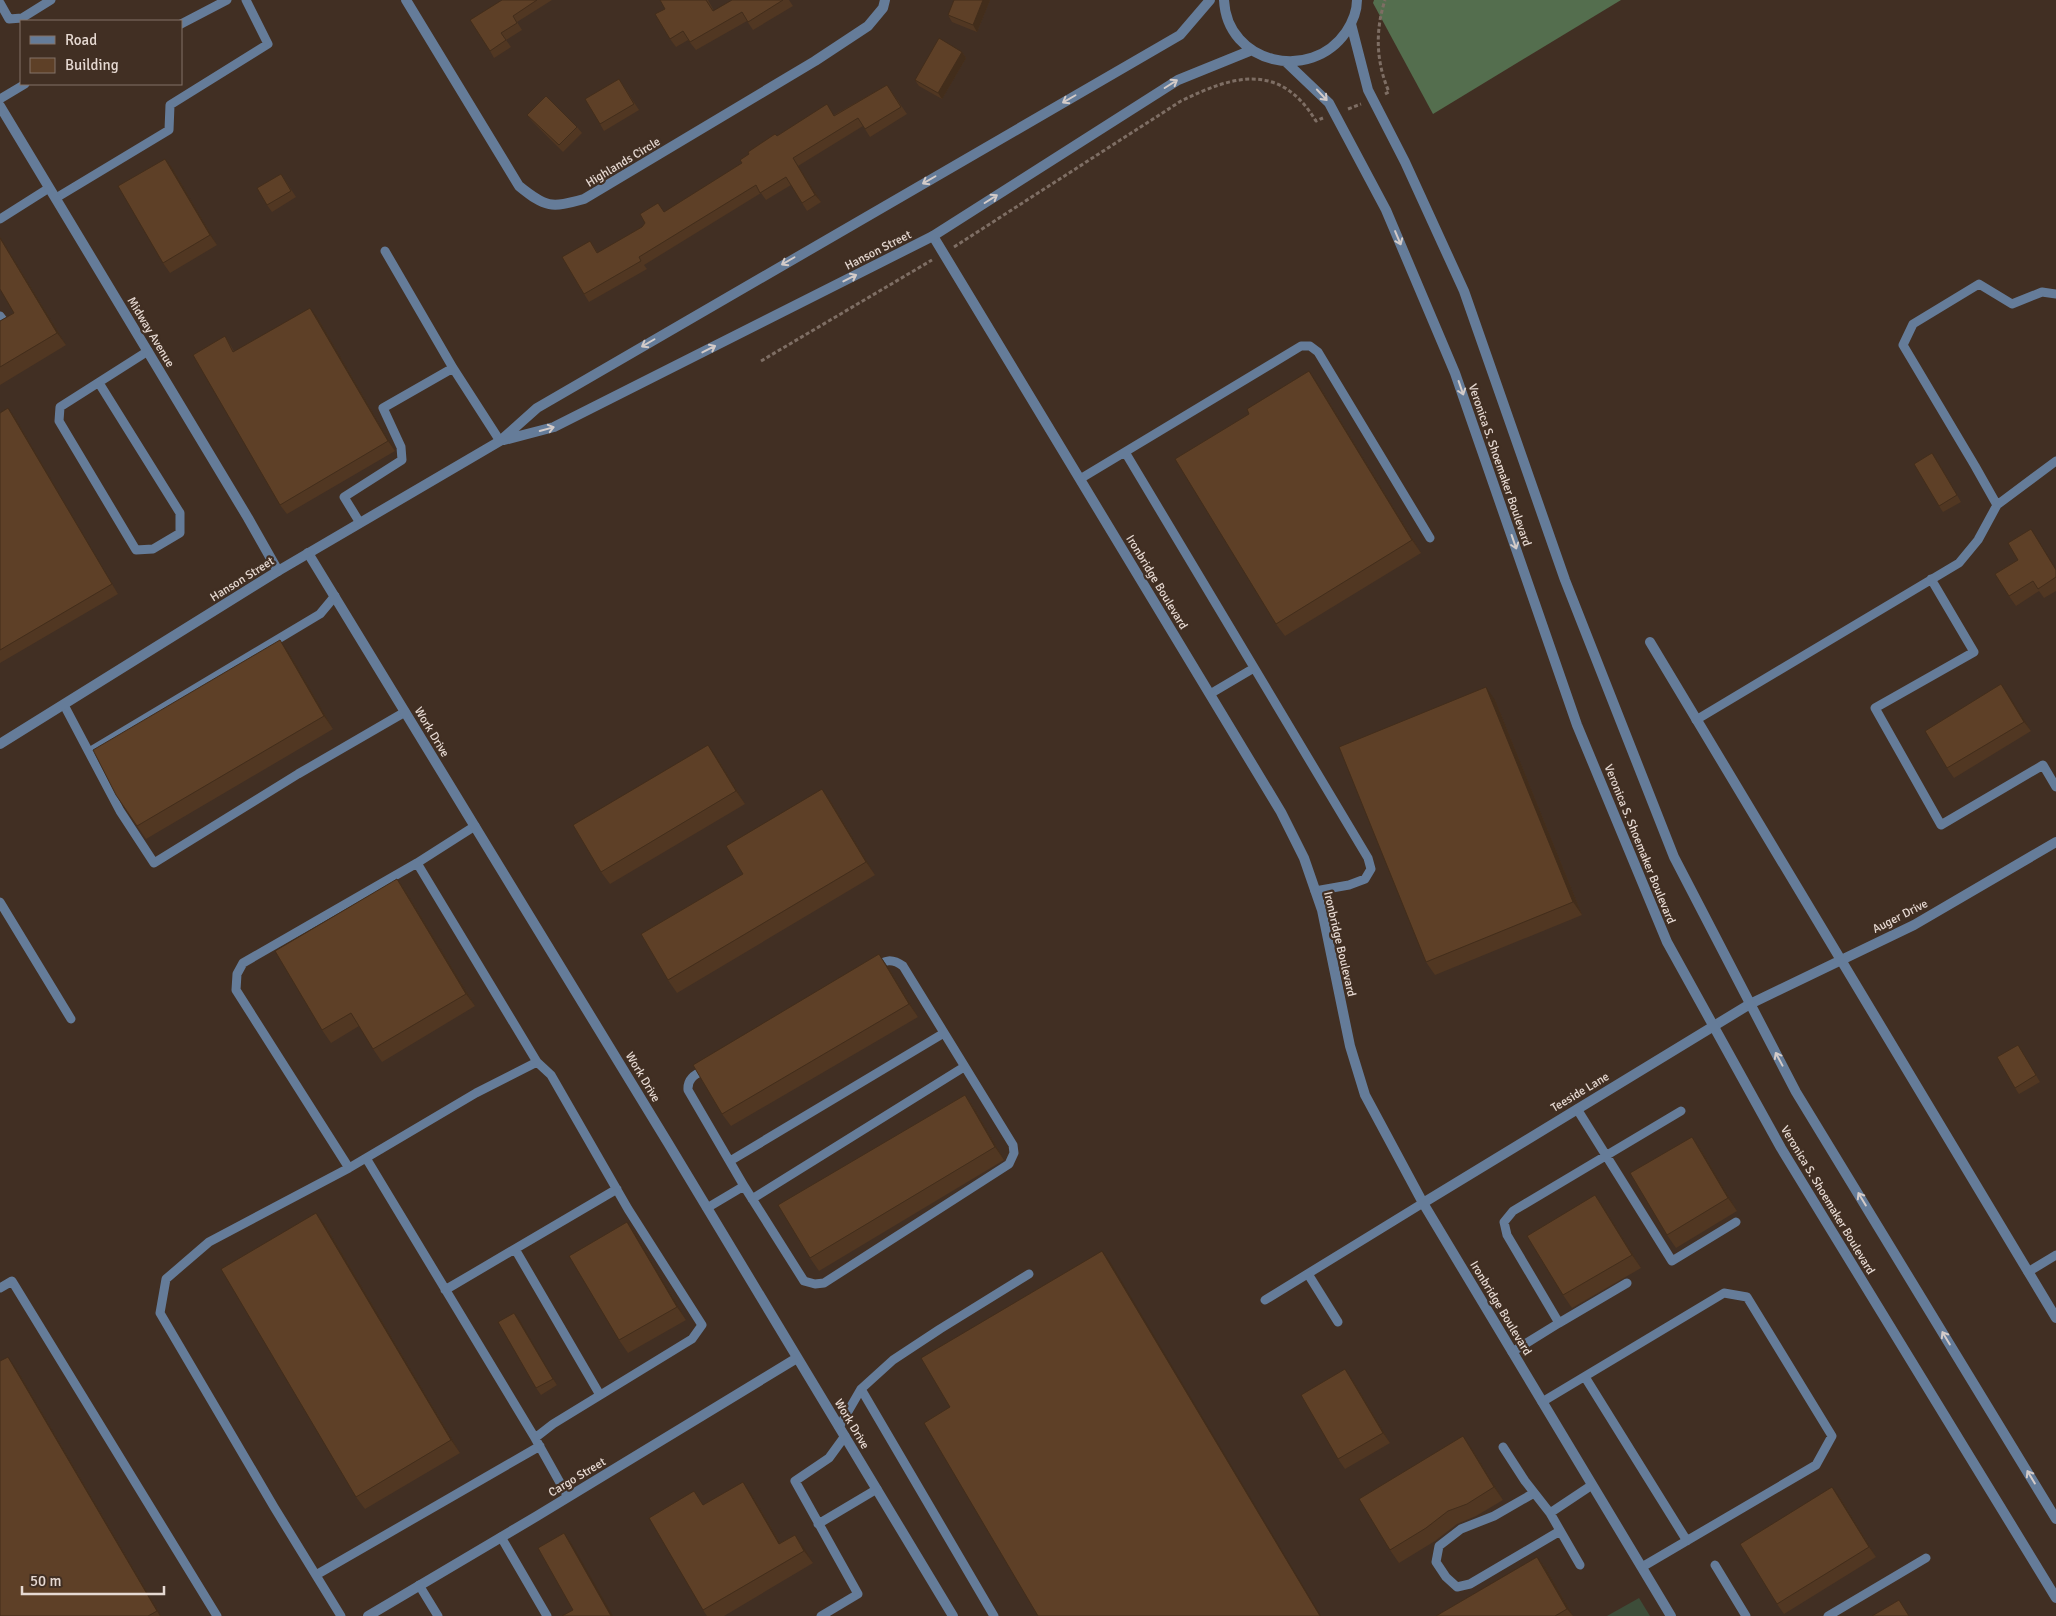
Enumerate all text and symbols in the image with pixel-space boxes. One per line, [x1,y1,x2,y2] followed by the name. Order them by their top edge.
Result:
[20,20,182,85] legend
[65,31,97,49] text: Road
[65,56,119,74] text: Building
[1164,79,1178,90] one-way arrow
[1316,89,1328,102] one-way arrow
[1063,94,1077,104] one-way arrow
[583,134,663,191] street label: Highlands Circle
[922,175,936,185] one-way arrow
[984,194,998,204] one-way arrow
[842,227,914,274] street label: Hanson Street
[1395,231,1404,246] one-way arrow
[782,257,796,267] one-way arrow
[842,273,857,283] one-way arrow
[124,294,177,370] street label: Midway Avenue
[641,339,655,349] one-way arrow
[701,344,716,354] one-way arrow
[1457,380,1466,396] one-way arrow
[1465,382,1534,548] street label: Veronica S. Shoemaker Boulevard
[539,423,555,433] one-way arrow
[1122,532,1191,632] street label: Ironbridge Boulevard
[1510,534,1519,549] one-way arrow
[207,554,277,605] street label: Hanson Street
[411,704,452,760] street label: Work Drive
[1601,762,1678,926] street label: Veronica S. Shoemaker Boulevard
[1320,890,1359,998] street label: Ironbridge Boulevard
[1870,896,1930,937] street label: Auger Drive
[622,1049,663,1105] street label: Work Drive
[1774,1052,1784,1067] one-way arrow
[1548,1069,1612,1116] street label: Teeside Lane
[1777,1123,1878,1277] street label: Veronica S. Shoemaker Boulevard
[1856,1193,1866,1207] one-way arrow
[1466,1258,1535,1358] street label: Ironbridge Boulevard
[1941,1332,1951,1346] one-way arrow
[831,1396,872,1452] street label: Work Drive
[546,1455,609,1500] street label: Cargo Street
[2025,1470,2035,1484] one-way arrow
[22,1564,165,1596] scale bar
[30,1572,61,1590] text: 50 m

